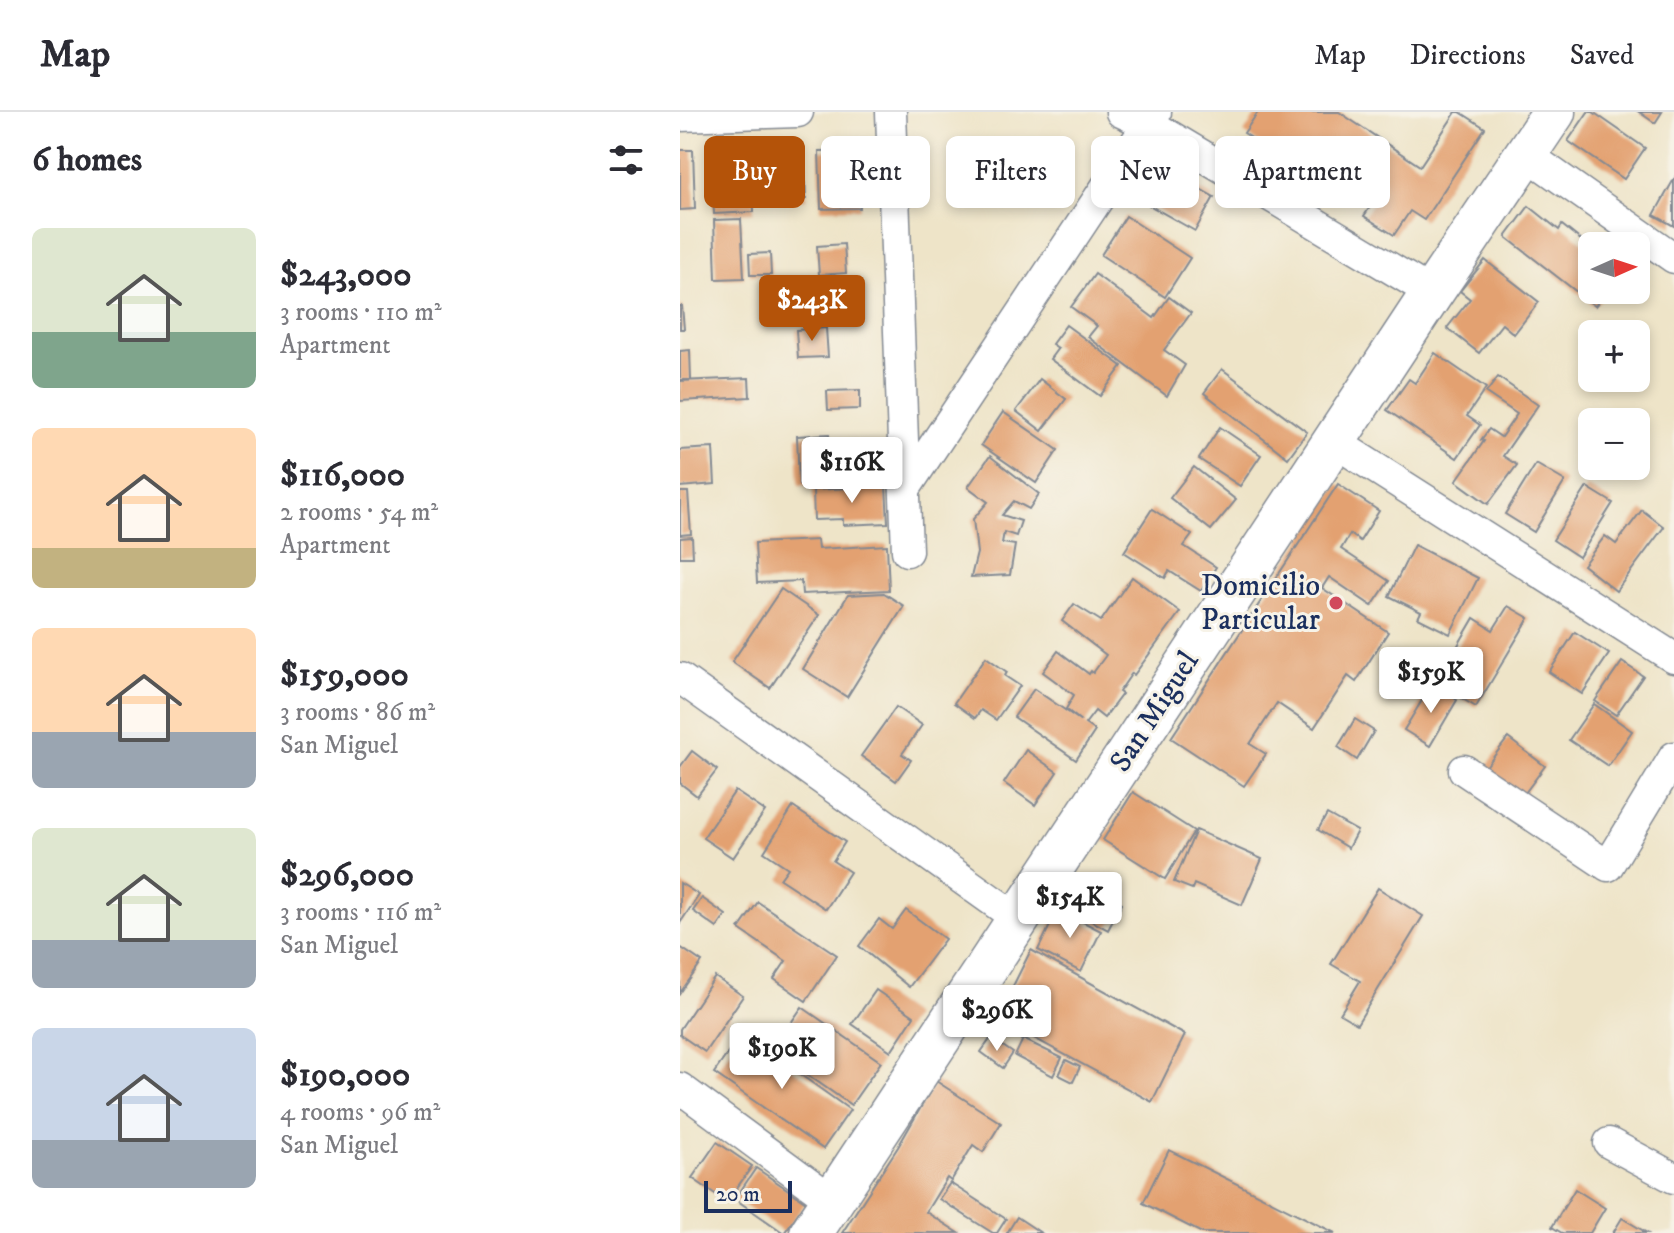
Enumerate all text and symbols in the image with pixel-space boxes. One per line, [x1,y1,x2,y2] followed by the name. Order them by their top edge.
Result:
[40,31,110,79] text: Map
[1314,38,1366,73] text: Map
[1410,38,1526,73] text: Directions
[1570,38,1634,73] text: Saved
[704,136,805,208] chip: Buy
[821,136,930,208] chip: Rent
[946,136,1075,208] chip: Filters
[1091,136,1199,208] chip: New
[1215,136,1390,208] chip: Apartment
[604,138,648,182] icon: filters
[32,139,142,181] text: 6 homes
[1578,232,1650,304] north arrow
[1578,232,1650,480] map controls
[280,254,412,296] text: $243,000
[96,260,192,356] icon: home
[756,275,868,343] pin: $243K
[777,284,847,317] text: $243K
[280,296,442,329] text: 3 rooms · 110 m²
[1578,320,1650,392] button: +
[280,329,391,362] text: Apartment
[1578,408,1650,480] button: −
[796,437,908,505] pin: $116K
[820,446,884,479] text: $116K
[280,454,405,496] text: $116,000
[96,460,192,556] icon: home
[280,496,438,529] text: 2 rooms · 54 m²
[280,529,391,562] text: Apartment
[1201,568,1320,639] place label: Domicilio Particular
[1327,594,1345,612] marker: Domicilio Particular
[1102,645,1208,779] street label: San Miguel
[1375,647,1487,715] pin: $159K
[280,654,409,696] text: $159,000
[1397,656,1465,689] text: $159K
[96,660,192,756] icon: home
[280,696,435,729] text: 3 rooms · 86 m²
[280,729,398,762] text: San Miguel
[280,854,414,896] text: $296,000
[96,860,192,956] icon: home
[1014,872,1126,940] pin: $154K
[1036,881,1104,914] text: $154K
[280,896,441,929] text: 3 rooms · 116 m²
[280,929,398,962] text: San Miguel
[941,985,1053,1053] pin: $296K
[961,994,1033,1027] text: $296K
[726,1023,838,1091] pin: $190K
[748,1032,816,1065] text: $190K
[280,1054,410,1096] text: $190,000
[96,1060,192,1156] icon: home
[280,1096,440,1129] text: 4 rooms · 96 m²
[280,1129,398,1162] text: San Miguel
[704,1177,792,1213] scale bar
[716,1181,760,1208] text: 20 m

